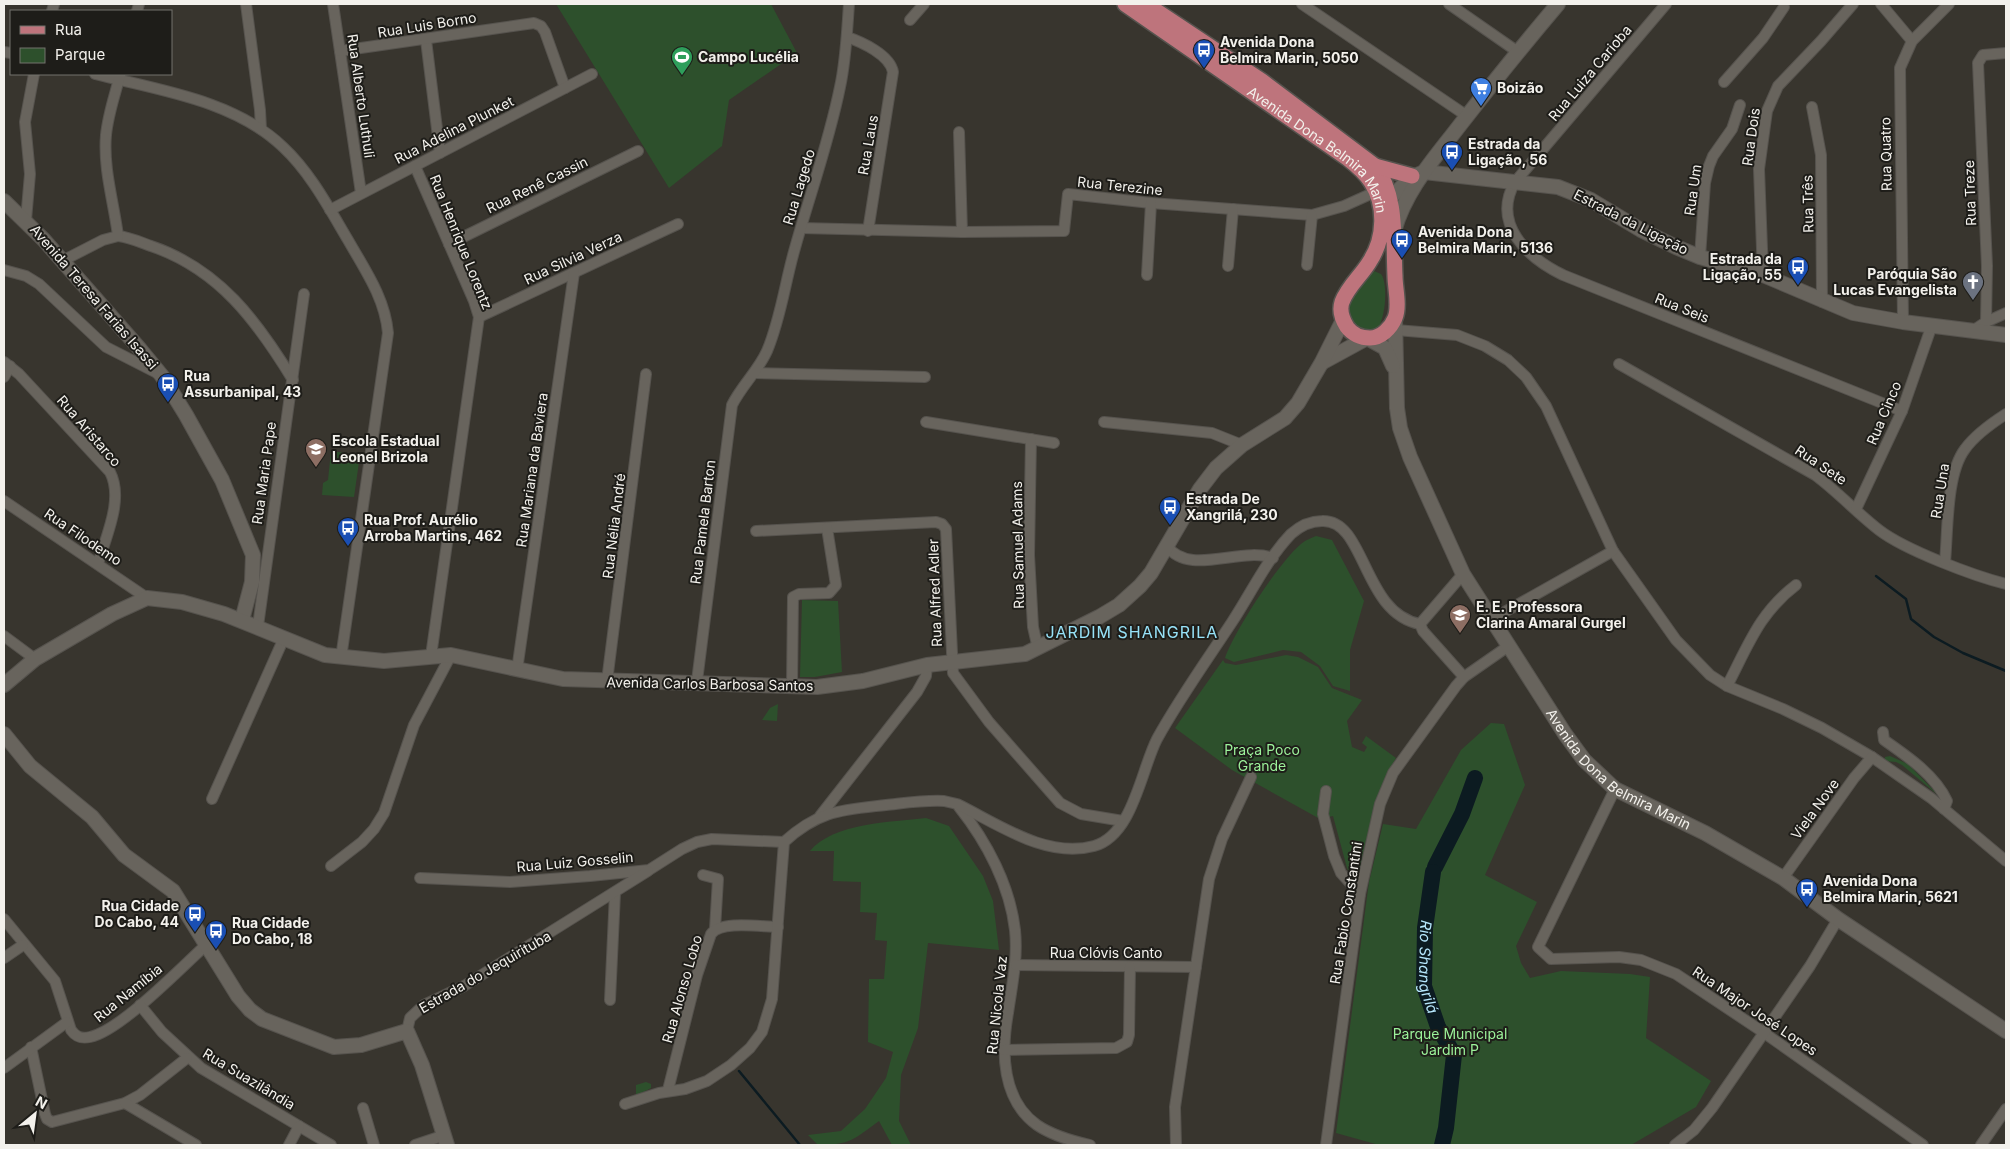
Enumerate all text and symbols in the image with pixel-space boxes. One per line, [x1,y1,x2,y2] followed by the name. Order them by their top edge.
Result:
[376,8,477,41] street label: Rua Luis Borno
[10,10,172,75] legend
[55,20,82,39] text: Rua
[1544,21,1635,124] street label: Rua Luiza Carioba
[344,33,379,159] street label: Rua Alberto Luthuli
[1220,33,1359,66] place label: Avenida Dona Belmira Marin, 5050
[1192,38,1216,69] bus stop icon: Avenida Dona Belmira Marin, 5050
[55,45,105,64] text: Parque
[670,45,694,76] sports icon: Campo Lucélia
[698,48,799,65] place label: Campo Lucélia
[1469,76,1493,107] supermarket icon: Boizão
[1497,79,1544,96] place label: Boizão
[1244,83,1390,214] street label: Avenida Dona Belmira Marin
[391,92,517,167] street label: Rua Adelina Plunket
[1738,107,1763,167] street label: Rua Dois
[854,114,881,176] street label: Rua Laus
[1876,117,1895,191] street label: Rua Quatro
[1468,135,1547,168] place label: Estrada da Ligação, 56
[1440,140,1464,171] bus stop icon: Estrada da Ligação, 56
[779,147,818,227] street label: Rua Lagedo
[483,153,590,217] street label: Rua Renê Cassin
[1960,160,1979,226] street label: Rua Treze
[1680,163,1705,217] street label: Rua Um
[427,172,496,312] street label: Rua Henrique Lorentz
[1077,173,1164,198] street label: Rua Terezine
[1798,175,1817,233] street label: Rua Três
[1571,185,1691,258] street label: Estrada da Ligação
[27,221,162,372] street label: Avenida Teresa Farias Isassi
[1418,223,1553,256] place label: Avenida Dona Belmira Marin, 5136
[521,227,624,288] street label: Rua Silvia Verza
[1390,228,1414,259] bus stop icon: Avenida Dona Belmira Marin, 5136
[1703,250,1782,283] place label: Estrada da Ligação, 55
[1786,255,1810,286] bus stop icon: Estrada da Ligação, 55
[1833,265,1957,298] place label: Paróquia São Lucas Evangelista
[1961,270,1985,301] church icon: Paróquia São Lucas Evangelista
[1653,289,1712,326] street label: Rua Seis
[184,367,301,400] place label: Rua Assurbanipal, 43
[156,372,180,403] bus stop icon: Rua Assurbanipal, 43
[1863,378,1905,447] street label: Rua Cinco
[512,391,551,548] street label: Rua Mariana da Baviera
[54,392,125,470] street label: Rua Aristarco
[248,420,279,526] street label: Rua Maria Pape
[332,432,440,465] place label: Escola Estadual Leonel Brizola
[304,437,328,468] school or university icon: Escola Estadual Leonel Brizola
[1792,441,1850,488] street label: Rua Sete
[686,459,719,585] street label: Rua Pamela Barton
[1927,462,1952,520] street label: Rua Una
[599,472,628,580] street label: Rua Nélia André
[1008,481,1027,609] street label: Rua Samuel Adams
[1186,490,1278,523] place label: Estrada De Xangrilá, 230
[1158,495,1182,526] bus stop icon: Estrada De Xangrilá, 230
[41,504,125,569] street label: Rua Filodemo
[364,511,502,544] place label: Rua Prof. Aurélio Arroba Martins, 462
[336,516,360,547] bus stop icon: Rua Prof. Aurélio Arroba Martins, 462
[924,539,945,647] street label: Rua Alfred Adler
[1476,598,1626,631] place label: E. E. Professora Clarina Amaral Gurgel
[1448,603,1472,634] school or university icon: E. E. Professora Clarina Amaral Gurgel
[1046,622,1218,642] district label: JARDIM SHANGRILA
[606,673,814,694] street label: Avenida Carlos Barbosa Santos
[1543,705,1694,833] street label: Avenida Dona Belmira Marin
[1224,741,1300,774] park label: Praça Poco Grande
[1787,775,1842,842] street label: Viela Nove
[1326,841,1365,985] street label: Rua Fabio Constantini
[516,848,634,875] street label: Rua Luiz Gosselin
[1823,872,1958,905] place label: Avenida Dona Belmira Marin, 5621
[1795,877,1819,908] bus stop icon: Avenida Dona Belmira Marin, 5621
[95,897,179,930] place label: Rua Cidade Do Cabo, 44
[183,902,207,933] bus stop icon: Rua Cidade Do Cabo, 44
[232,914,313,947] place label: Rua Cidade Do Cabo, 18
[204,919,228,950] bus stop icon: Rua Cidade Do Cabo, 18
[1415,919,1443,1016] water label: Rio Shangrilá
[416,927,554,1016] street label: Estrada do Jequirituba
[658,933,705,1045] street label: Rua Alonso Lobo
[1050,944,1162,961] street label: Rua Clóvis Canto
[983,955,1010,1055] street label: Rua Nicola Vaz
[90,960,165,1025] street label: Rua Namíbia
[1690,962,1821,1059] street label: Rua Major José Lopes
[1393,1025,1507,1058] park label: Parque Municipal Jardim P
[200,1044,299,1113] street label: Rua Suazilândia
[10,1089,60,1139] north arrow
[33,1092,50,1112] text: N

